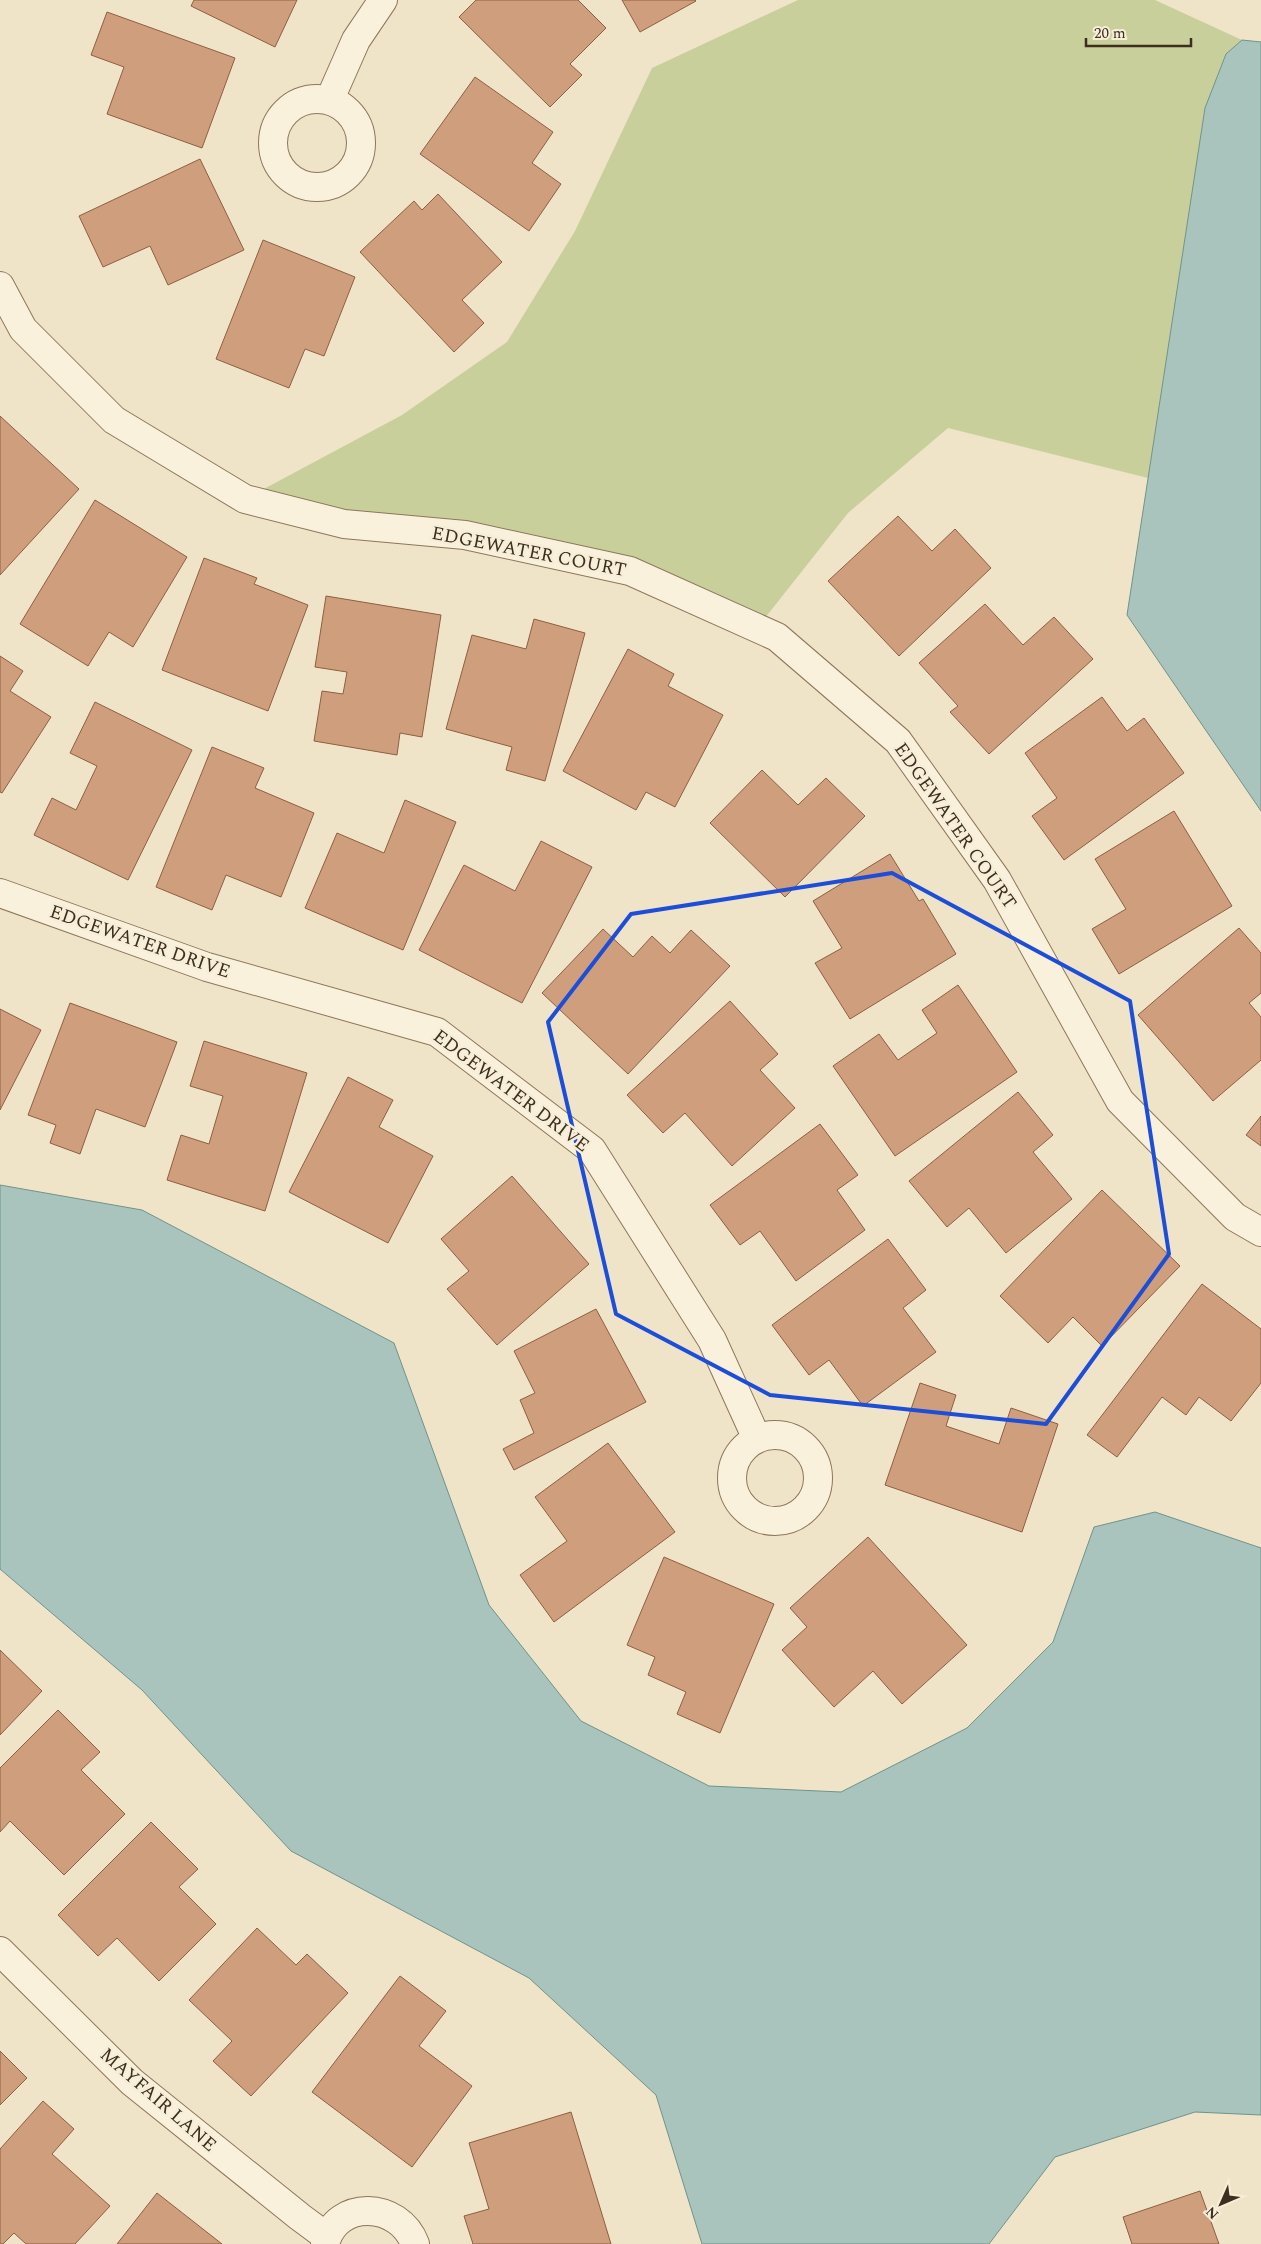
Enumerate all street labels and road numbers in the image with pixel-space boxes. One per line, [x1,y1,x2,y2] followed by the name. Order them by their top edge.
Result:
[429,519,629,585] street label: EDGEWATER COURT
[886,737,1024,915] street label: EDGEWATER COURT
[46,897,234,987] street label: EDGEWATER DRIVE
[427,1022,595,1160] street label: EDGEWATER DRIVE
[93,2041,223,2159] street label: MAYFAIR LANE

